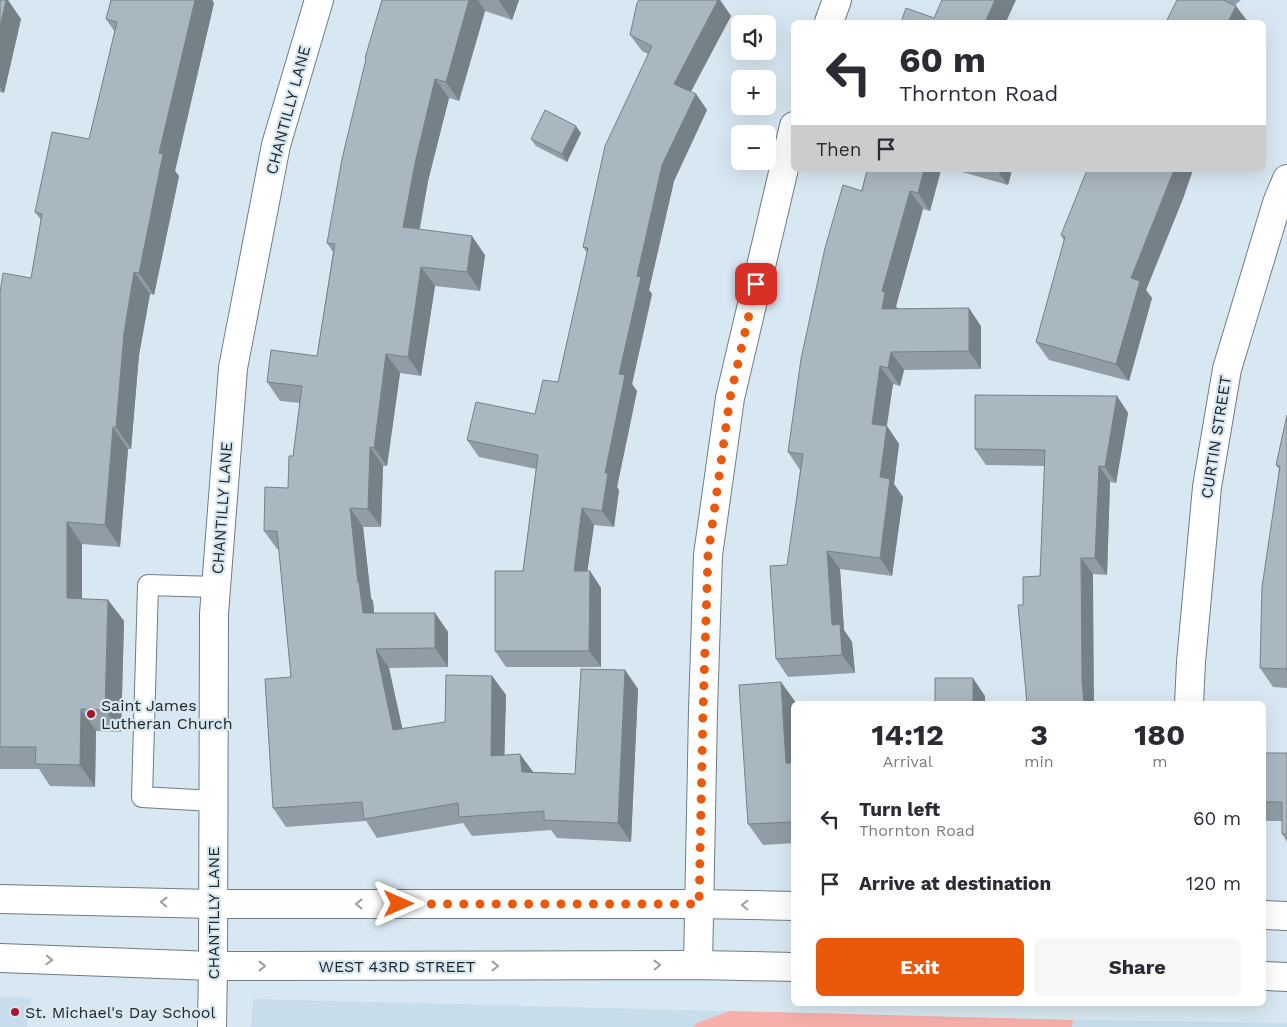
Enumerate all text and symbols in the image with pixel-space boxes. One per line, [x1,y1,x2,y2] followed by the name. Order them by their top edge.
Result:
[731,15,776,170] map controls
[731,15,776,60] button: sound
[899,39,986,81] text: 60 m
[816,40,881,105] icon: left
[262,43,314,177] street label: CHANTILLY LANE
[731,70,776,115] button: +
[899,81,1058,106] text: Thornton Road
[731,125,776,170] button: −
[872,135,900,163] icon: arrive
[816,138,862,161] text: Then
[735,263,777,305] pin
[742,270,770,298] icon: arrive
[1197,374,1235,500] street label: CURTIN STREET
[208,441,236,575] street label: CHANTILLY LANE
[101,696,233,733] place label: Saint James Lutheran Church
[85,708,97,720] marker: Saint James Lutheran Church
[872,717,944,752] text: 14:12
[1030,717,1048,752] text: 3
[1134,717,1185,752] text: 180
[883,752,933,771] text: Arrival
[1024,752,1054,771] text: min
[1152,752,1168,771] text: m
[859,798,940,821] text: Turn left
[816,805,844,833] icon: left
[1193,807,1241,830] text: 60 m
[859,821,975,840] text: Thornton Road
[204,847,223,979] street label: CHANTILLY LANE
[816,870,844,898] icon: arrive
[859,872,1051,895] text: Arrive at destination
[1186,872,1241,895] text: 120 m
[372,877,424,929] position arrow
[160,897,168,908] one-way arrow
[354,899,362,909] one-way arrow
[741,900,748,910] one-way arrow
[816,938,1024,996] button: Exit
[1034,938,1241,996] button: Share
[45,954,53,965] one-way arrow
[319,957,476,976] street label: WEST 43RD STREET
[654,960,661,970] one-way arrow
[258,961,266,971] one-way arrow
[491,961,499,971] one-way arrow
[25,1003,215,1022] place label: St. Michael's Day School
[9,1006,21,1018] marker: St. Michael's Day School

